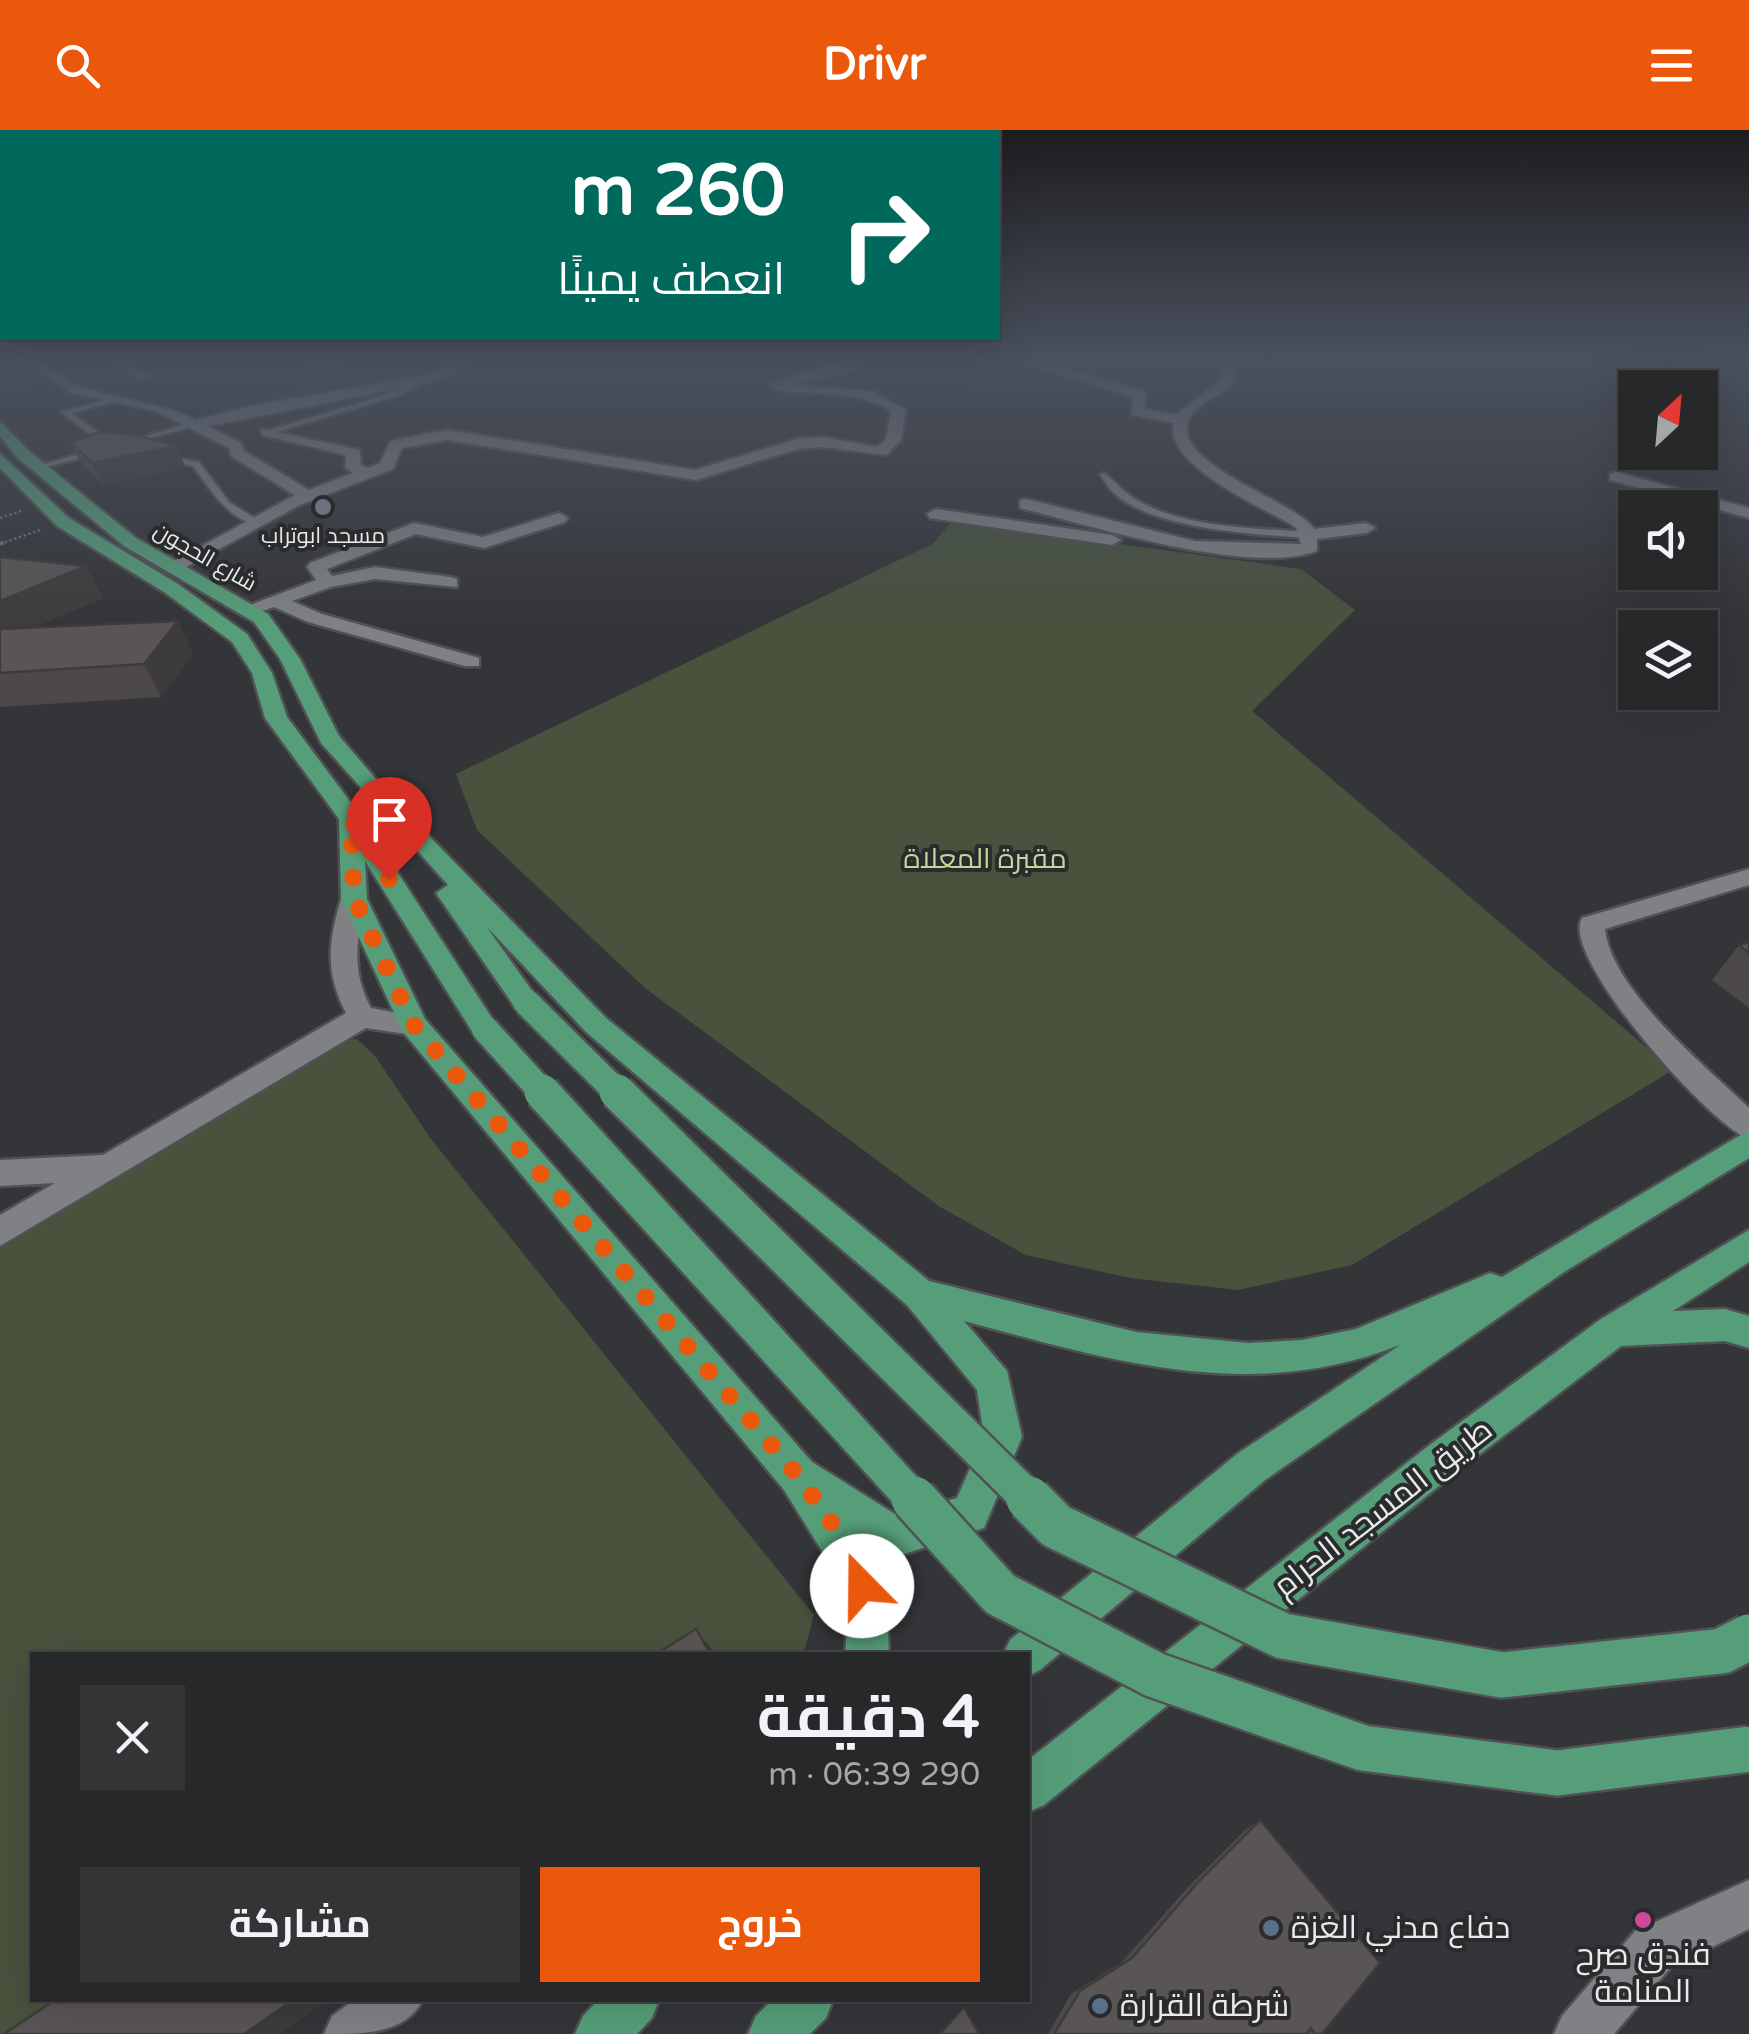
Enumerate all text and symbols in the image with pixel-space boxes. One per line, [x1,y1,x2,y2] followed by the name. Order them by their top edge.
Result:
[50,38,105,93] icon: search
[823,38,926,92] text: Drivr
[1644,38,1699,93] icon: menu
[571,150,785,234] text: 260 m
[820,170,950,300] icon: right
[557,253,785,307] text: انعطف يمينًا
[1618,370,1718,470] north arrow
[1618,370,1718,710] map controls
[1618,490,1718,590] button: sound
[312,496,334,518] marker: مسجد ابوتراب
[149,517,261,598] street label: شارع الحجون
[261,523,385,549] place label: مسجد ابوتراب
[1618,610,1718,710] button: layers
[347,777,432,880] pin
[362,792,417,847] icon: arrive
[903,842,1067,876] park label: مقبرة المعلاة
[1266,1411,1501,1607] street label: طريق المسجد الحرام
[810,1534,914,1638] position arrow
[757,1682,980,1754] text: 4 دقيقة
[80,1685,185,1790] button: close
[768,1756,980,1794] text: 290 m · 06:39
[80,1867,520,1982] button: مشاركة
[540,1867,980,1982] button: خروج
[1291,1909,1510,1952] place label: دفاع مدني الغزة
[1632,1909,1654,1931] marker: فندق صرح المنامة
[1260,1917,1282,1939] marker: دفاع مدني الغزة
[1575,1936,1711,2011] place label: فندق صرح المنامة
[1120,1987,1289,2025] place label: شرطة القرارة
[1089,1995,1111,2017] marker: شرطة القرارة

